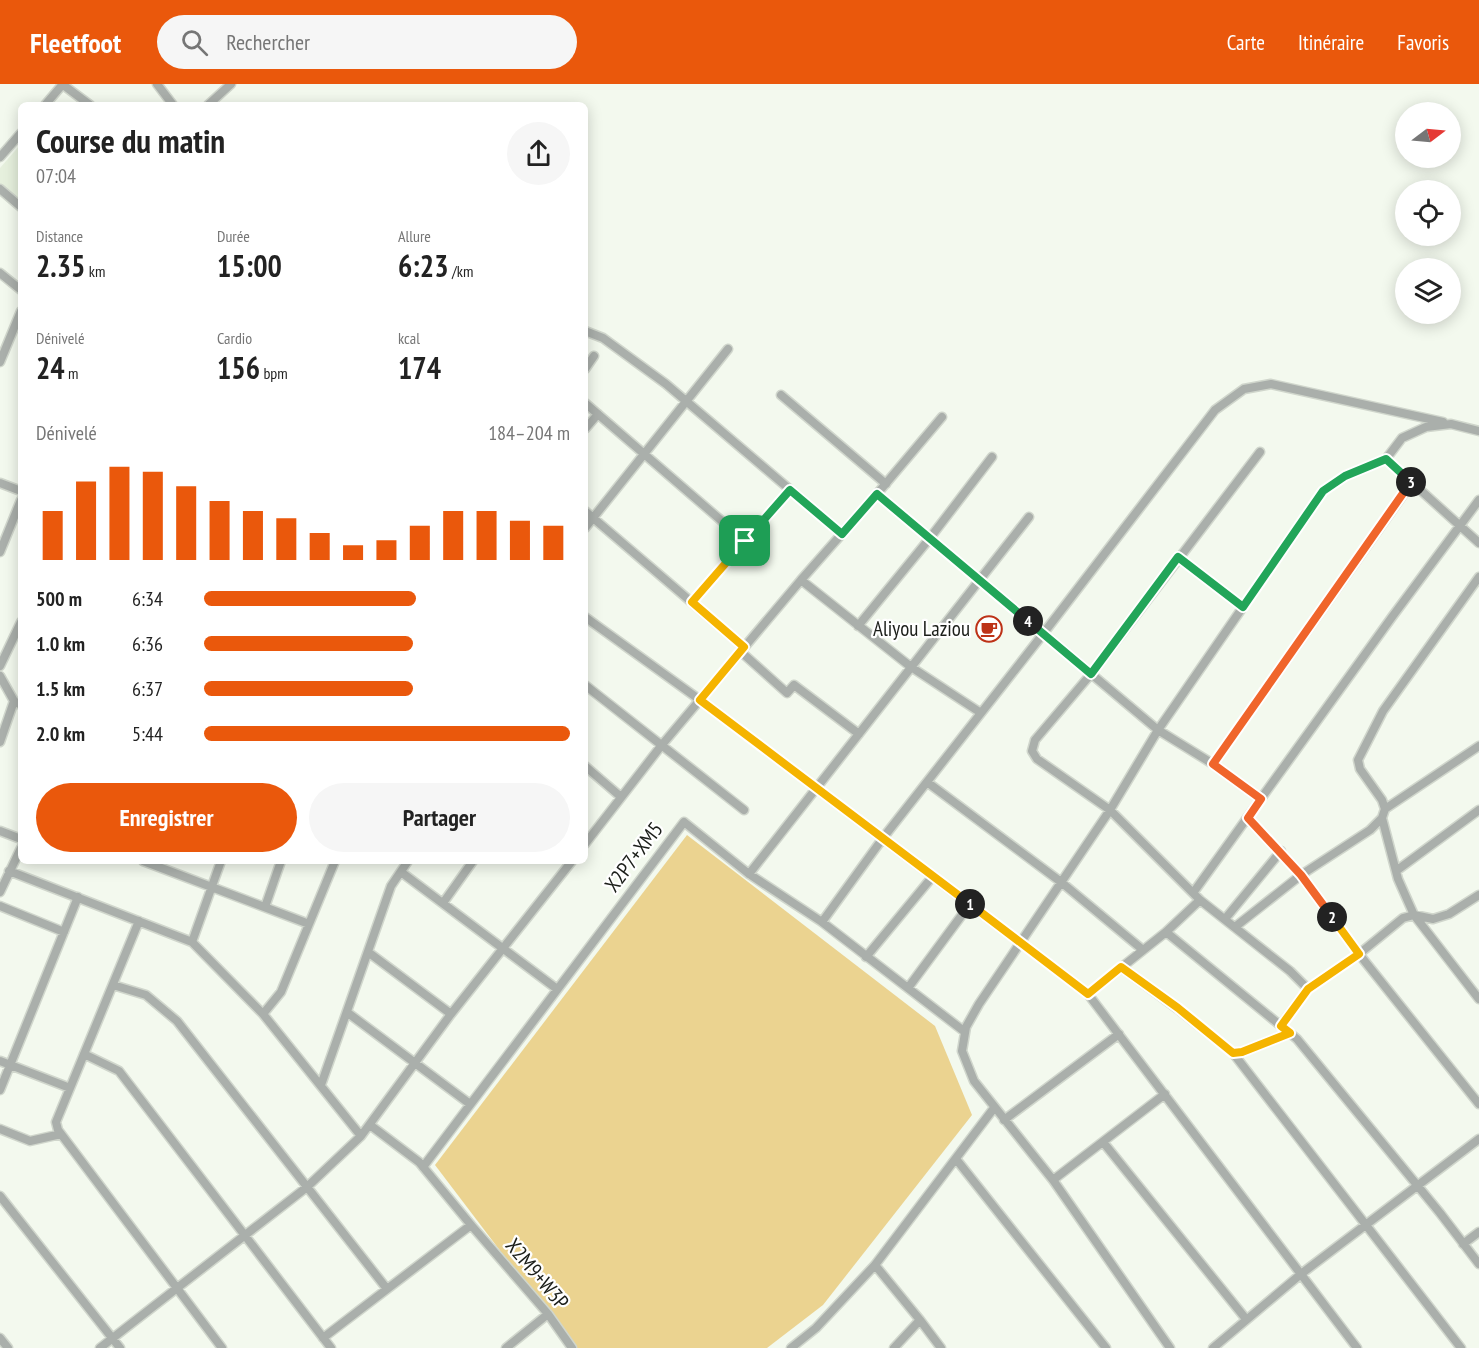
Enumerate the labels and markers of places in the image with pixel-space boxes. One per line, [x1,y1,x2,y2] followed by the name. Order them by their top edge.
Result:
[1396,467,1426,497] pin: 3
[719,515,770,566] pin
[1013,606,1043,636] pin: 4
[974,614,1004,644] cafe icon: Aliyou Laziou
[873,615,970,642] place label: Aliyou Laziou
[955,889,985,919] pin: 1
[1317,902,1347,932] pin: 2

